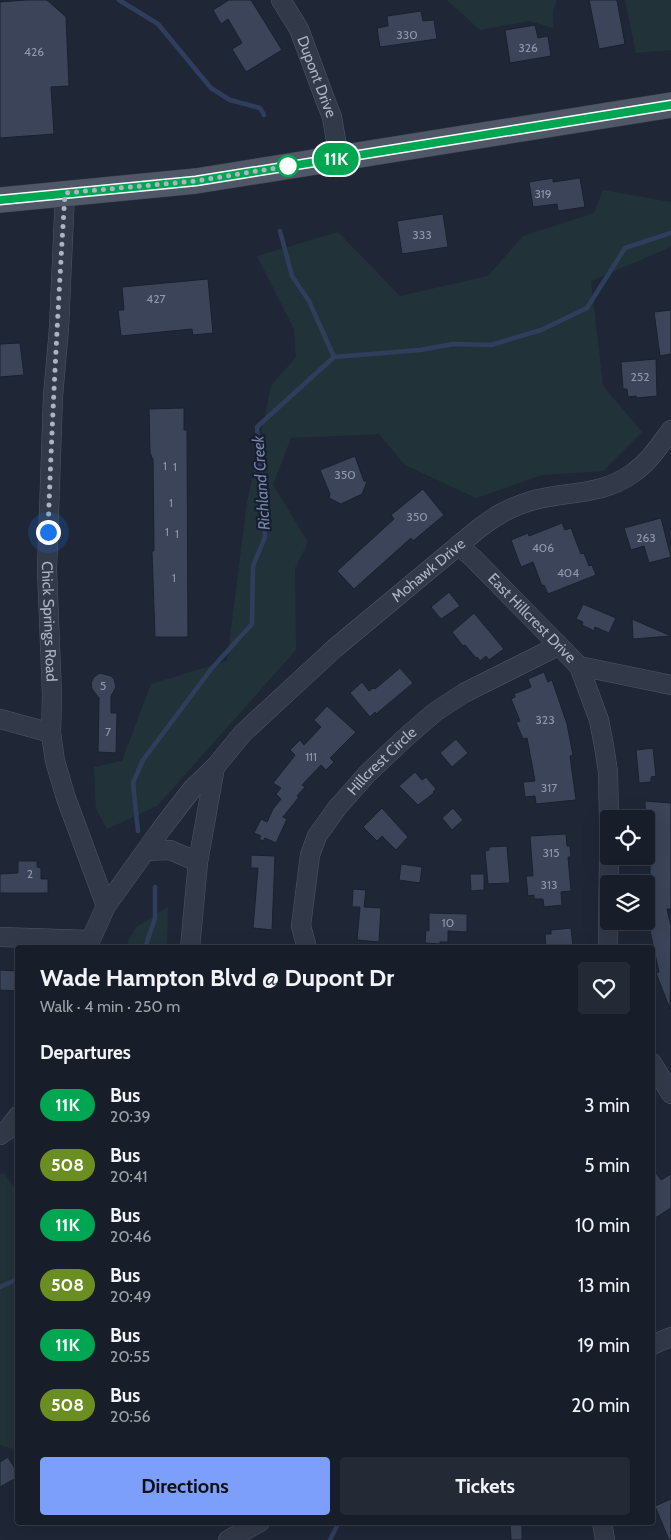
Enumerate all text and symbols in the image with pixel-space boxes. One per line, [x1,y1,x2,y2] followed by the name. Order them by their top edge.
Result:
[396,27,418,42] house number: 330
[293,33,340,120] street label: Dupont Drive
[518,40,538,55] house number: 326
[24,44,44,59] house number: 426
[307,143,365,175] line badge: 11K
[324,148,348,170] text: 11K
[277,155,299,177] unlabelled marker
[534,186,552,201] house number: 319
[412,227,432,242] house number: 333
[146,291,166,306] house number: 427
[630,369,650,384] house number: 252
[248,434,274,531] water label: Richland Creek
[163,458,167,473] house number: 1
[173,459,177,474] house number: 1
[334,467,356,482] house number: 350
[169,495,173,510] house number: 1
[406,509,428,524] house number: 350
[36,520,61,545] your location
[165,524,169,539] house number: 1
[175,526,179,541] house number: 1
[636,530,656,545] house number: 263
[388,534,469,606] street label: Mohawk Drive
[532,540,554,555] house number: 406
[38,561,60,682] street label: Chick Springs Road
[557,565,579,580] house number: 404
[172,570,176,585] house number: 1
[484,570,580,667] street label: East Hillcrest Drive
[100,678,106,693] house number: 5
[535,712,555,727] house number: 323
[344,723,420,799] street label: Hillcrest Circle
[105,724,111,739] house number: 7
[305,749,317,764] house number: 111
[541,780,557,795] house number: 317
[600,810,655,930] map controls
[600,810,655,865] button: locate
[543,845,559,860] house number: 315
[27,866,33,881] house number: 2
[600,875,655,930] button: layers
[541,877,557,892] house number: 313
[442,915,454,930] house number: 10
[578,962,630,1014] button: heart
[40,963,394,992] text: Wade Hampton Blvd @ Dupont Dr
[40,997,180,1016] text: Walk · 4 min · 250 m
[40,1041,131,1064] text: Departures
[110,1084,140,1107] text: Bus
[55,1094,80,1116] text: 11K
[584,1094,630,1117] text: 3 min
[110,1107,151,1126] text: 20:39
[110,1144,140,1167] text: Bus
[51,1154,84,1176] text: 508
[584,1154,630,1177] text: 5 min
[110,1167,147,1186] text: 20:41
[110,1204,140,1227] text: Bus
[55,1214,80,1236] text: 11K
[575,1214,630,1237] text: 10 min
[110,1227,151,1246] text: 20:46
[110,1264,140,1287] text: Bus
[51,1274,84,1296] text: 508
[578,1274,630,1297] text: 13 min
[110,1287,151,1306] text: 20:49
[110,1324,140,1347] text: Bus
[55,1334,80,1356] text: 11K
[577,1334,630,1357] text: 19 min
[110,1347,150,1366] text: 20:55
[110,1384,140,1407] text: Bus
[51,1394,84,1416] text: 508
[571,1394,630,1417] text: 20 min
[110,1407,151,1426] text: 20:56
[40,1457,330,1515] button: Directions
[340,1457,630,1515] button: Tickets

